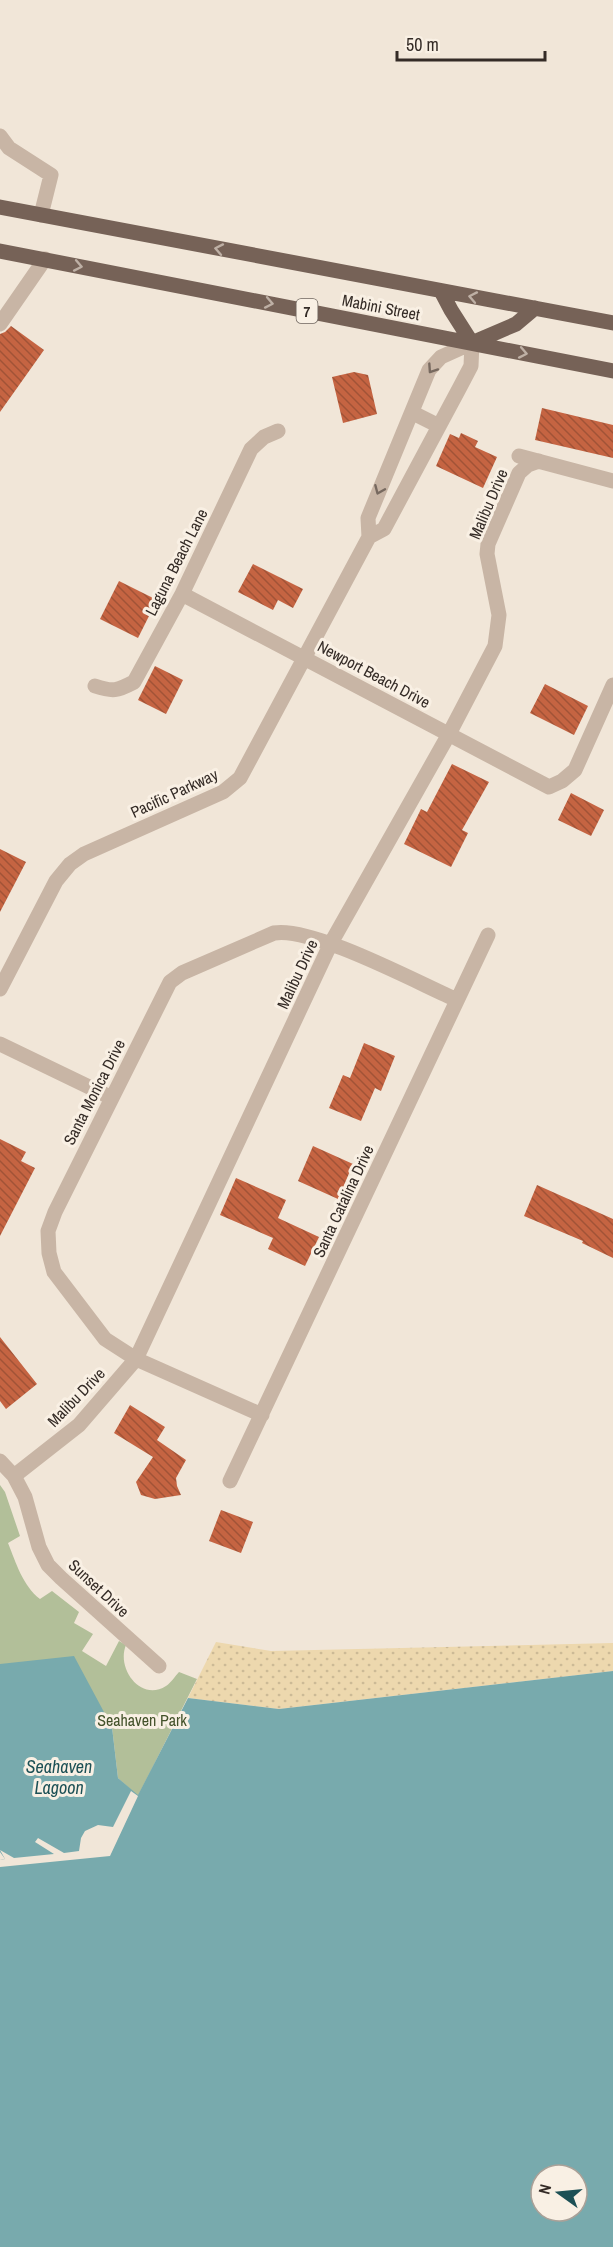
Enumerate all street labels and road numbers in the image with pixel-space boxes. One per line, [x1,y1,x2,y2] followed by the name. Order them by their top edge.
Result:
[340,289,422,325] street label: Mabini Street
[296,299,318,323] road number: 7
[463,465,513,543] street label: Malibu Drive
[140,505,212,619] street label: Laguna Beach Lane
[314,635,434,713] street label: Newport Beach Drive
[127,763,222,823] street label: Pacific Parkway
[271,936,323,1012] street label: Malibu Drive
[58,1035,130,1149] street label: Santa Monica Drive
[307,1141,379,1261] street label: Santa Catalina Drive
[42,1363,110,1431] street label: Malibu Drive
[64,1554,134,1622] street label: Sunset Drive

